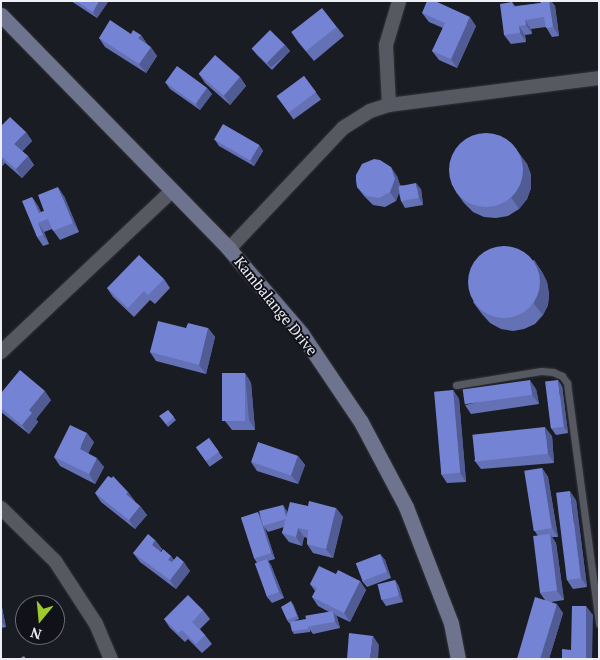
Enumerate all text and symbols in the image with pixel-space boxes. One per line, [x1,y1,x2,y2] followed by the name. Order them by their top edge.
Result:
[231,253,321,359] street label: Kambalange Drive
[15,595,65,645] north arrow
[28,623,44,645] text: N

